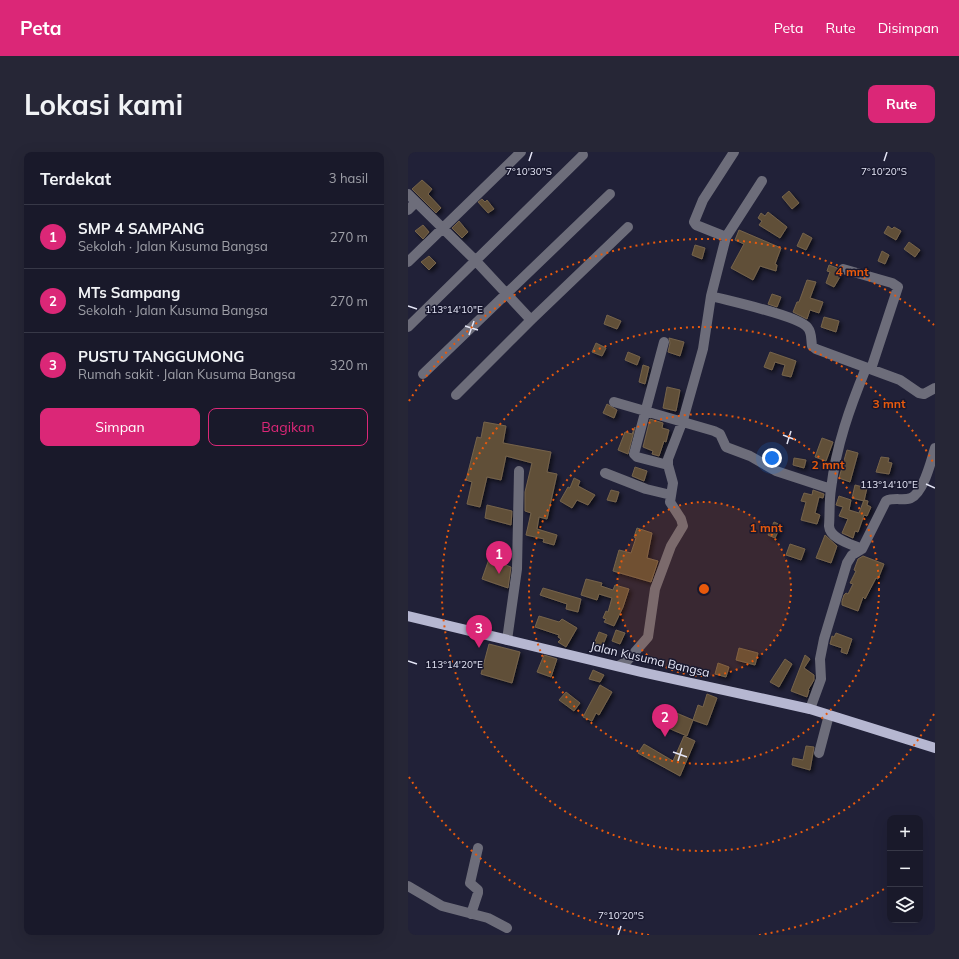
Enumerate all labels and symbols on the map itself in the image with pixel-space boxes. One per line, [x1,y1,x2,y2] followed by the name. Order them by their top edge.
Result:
[506,165,552,178] text: 7°10'30"S
[861,165,907,178] text: 7°10'20"S
[835,264,869,279] text: 4 mnt
[425,303,483,316] text: 113°14'10"E
[872,396,906,411] text: 3 mnt
[762,448,782,468] your location
[811,457,845,472] text: 2 mnt
[860,478,918,491] text: 113°14'10"E
[749,520,783,535] text: 1 mnt
[486,541,512,574] pin: 1
[697,582,711,596] centre of rings
[466,615,492,648] pin: 3
[589,638,711,680] street label: Jalan Kusuma Bangsa
[425,658,483,671] text: 113°14'20"E
[652,704,678,737] pin: 2
[598,909,644,922] text: 7°10'20"S

